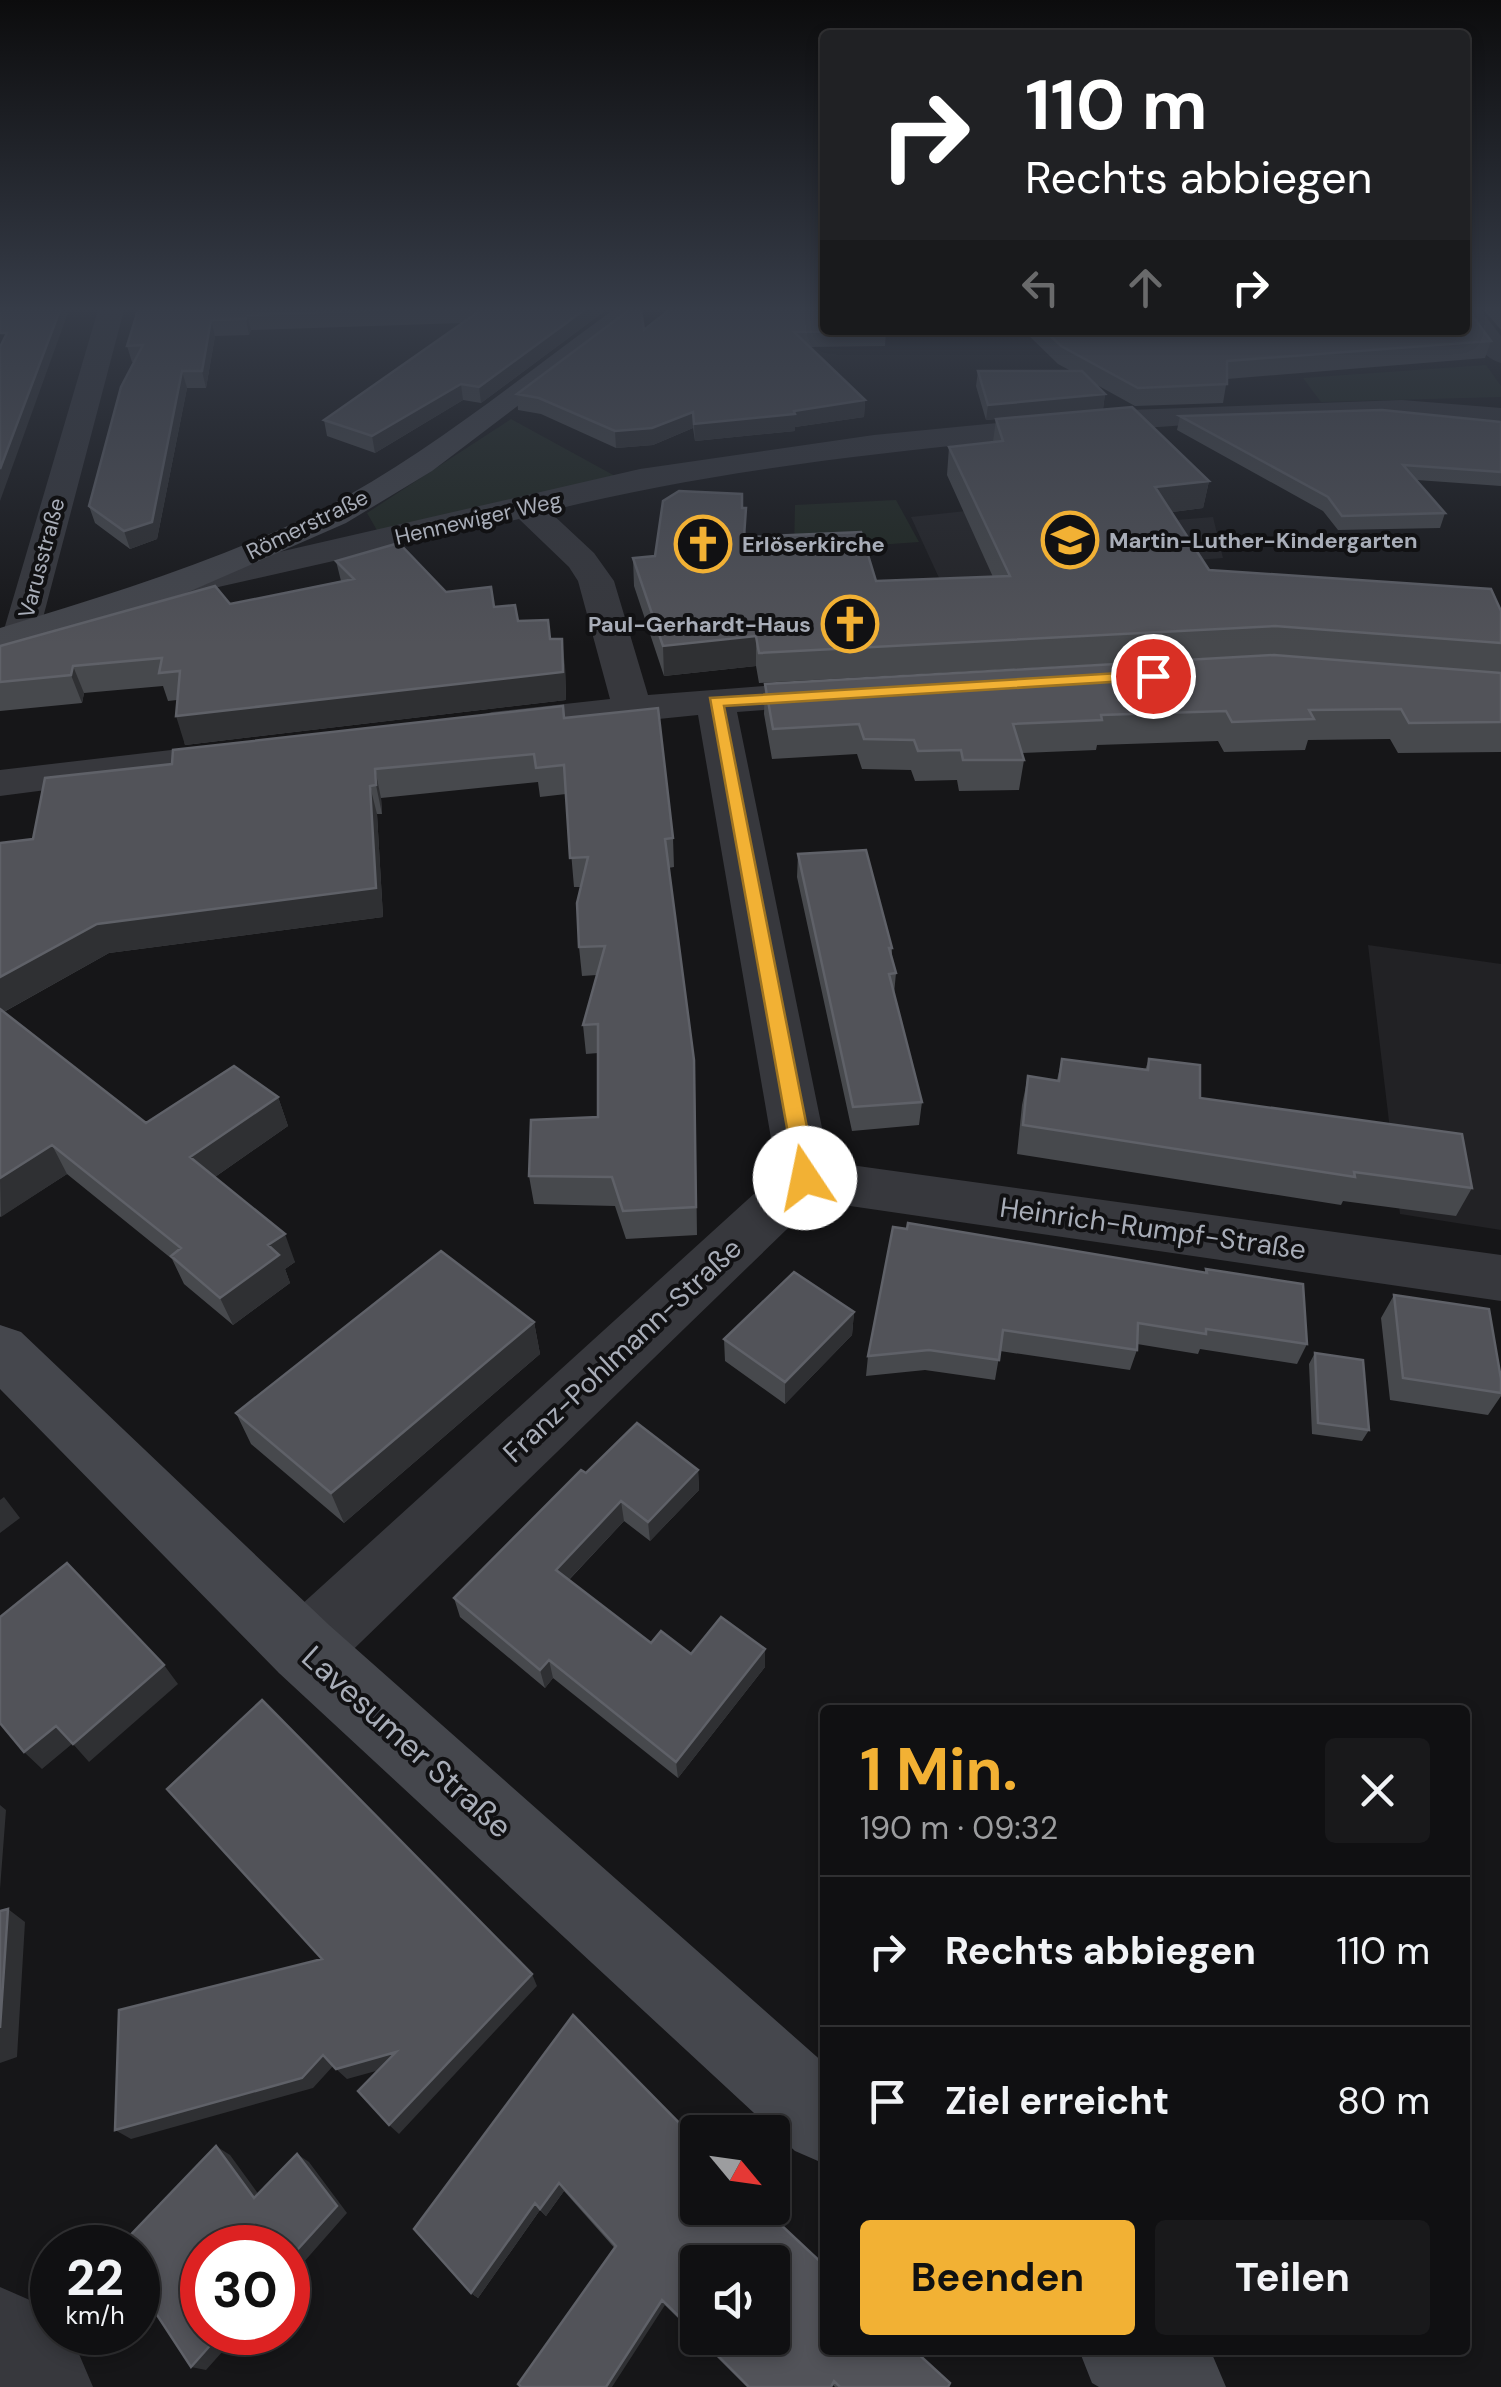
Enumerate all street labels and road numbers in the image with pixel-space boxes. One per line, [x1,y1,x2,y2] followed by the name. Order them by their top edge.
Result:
[242,483,373,566] street label: Römerstraße
[392,485,564,552] street label: Hennewiger Weg
[12,495,71,621] street label: Varusstraße
[997,1189,1308,1268] street label: Heinrich-Rumpf-Straße
[495,1230,750,1471] street label: Franz-Pohlmann-Straße
[293,1637,521,1847] street label: Lavesumer Straße

